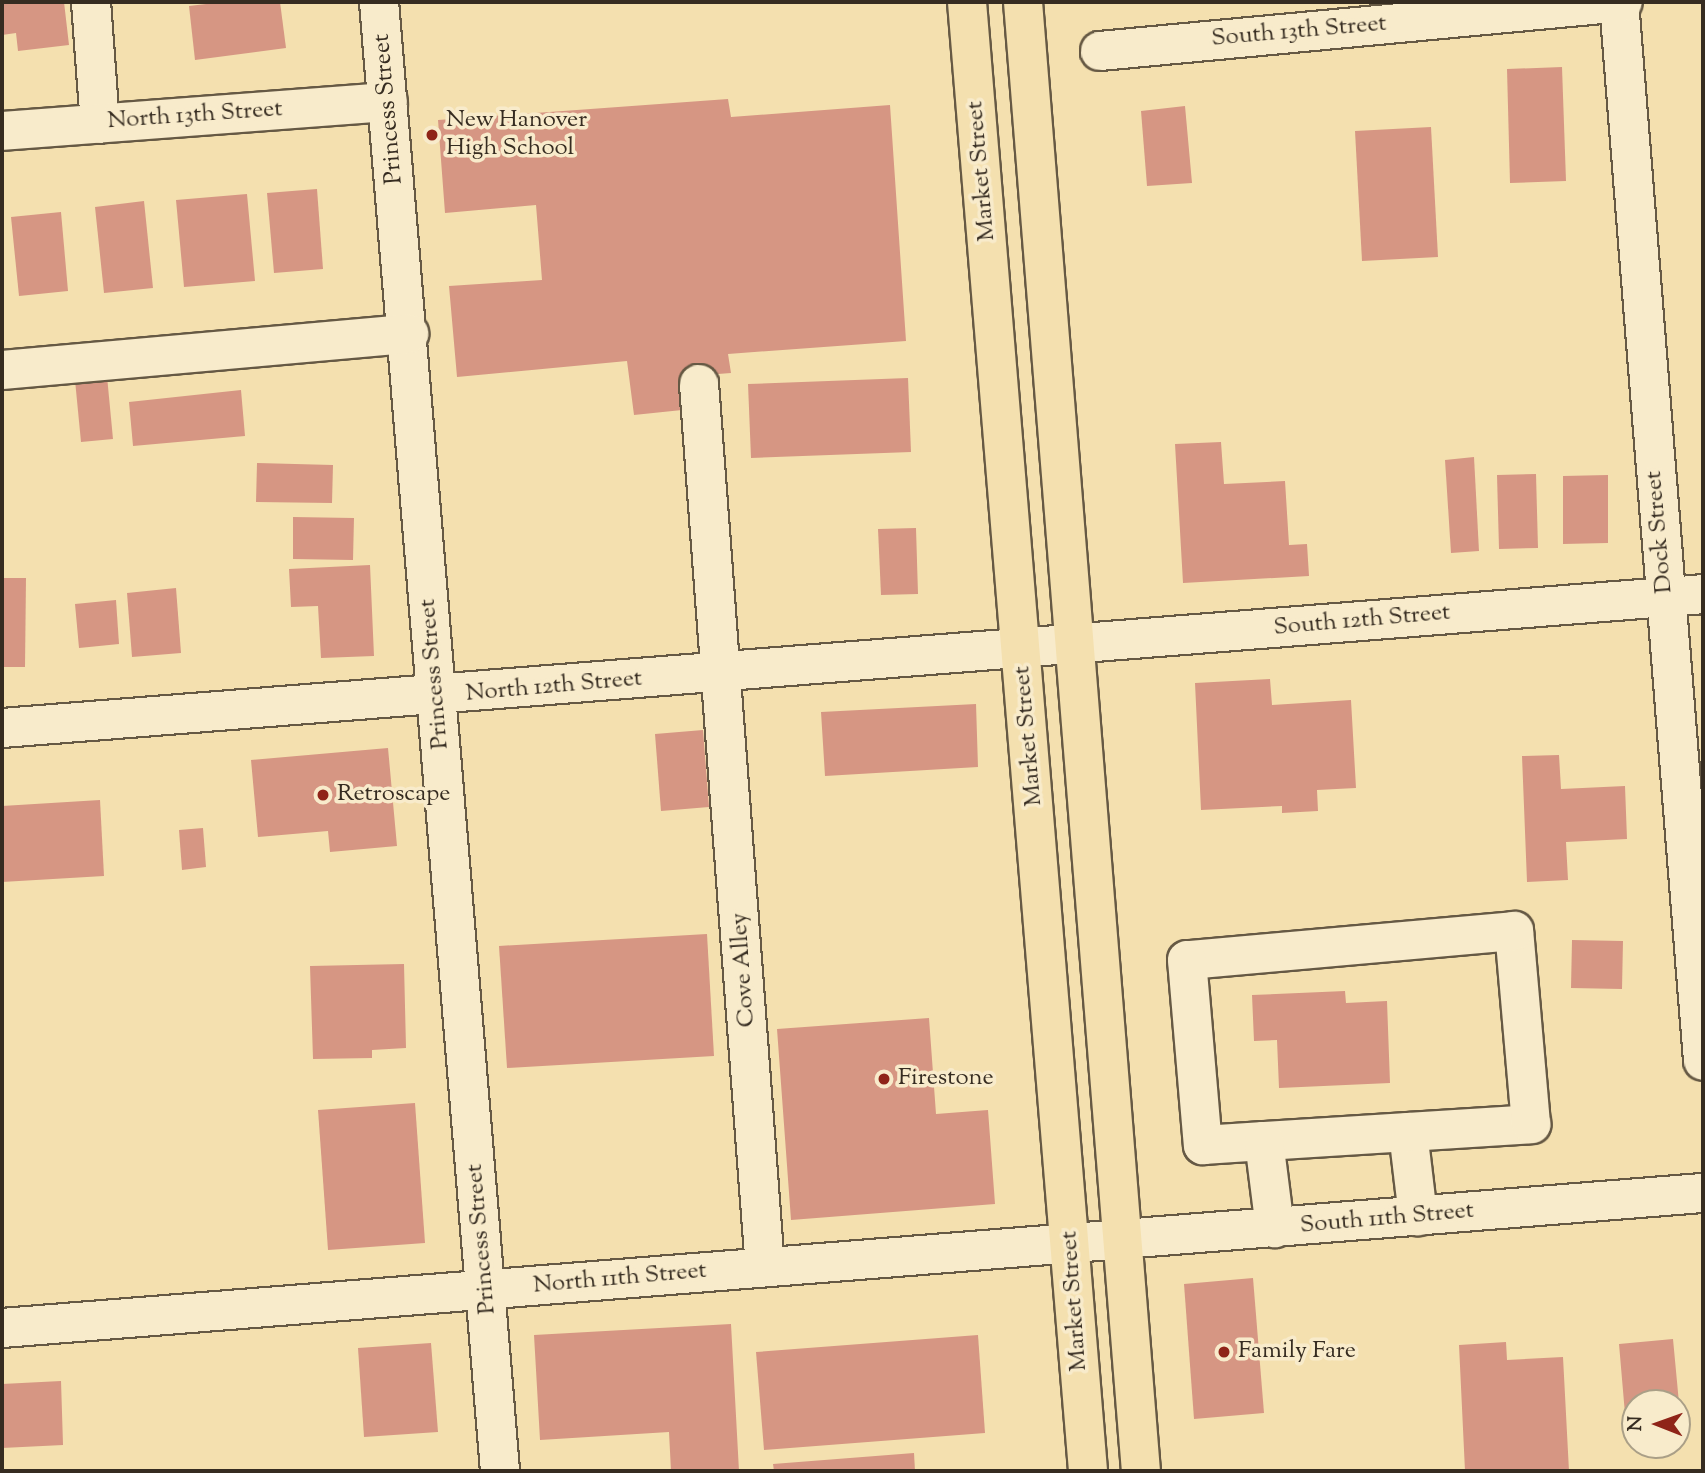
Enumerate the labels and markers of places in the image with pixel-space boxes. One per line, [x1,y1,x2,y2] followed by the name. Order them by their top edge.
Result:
[446,107,587,163] place label: New Hanover High School
[424,127,440,143] marker: New Hanover High School
[337,781,451,809] place label: Retroscape
[315,787,331,803] marker: Retroscape
[898,1065,994,1093] place label: Firestone
[876,1071,892,1087] marker: Firestone
[1238,1338,1356,1366] place label: Family Fare
[1216,1344,1232,1360] marker: Family Fare

